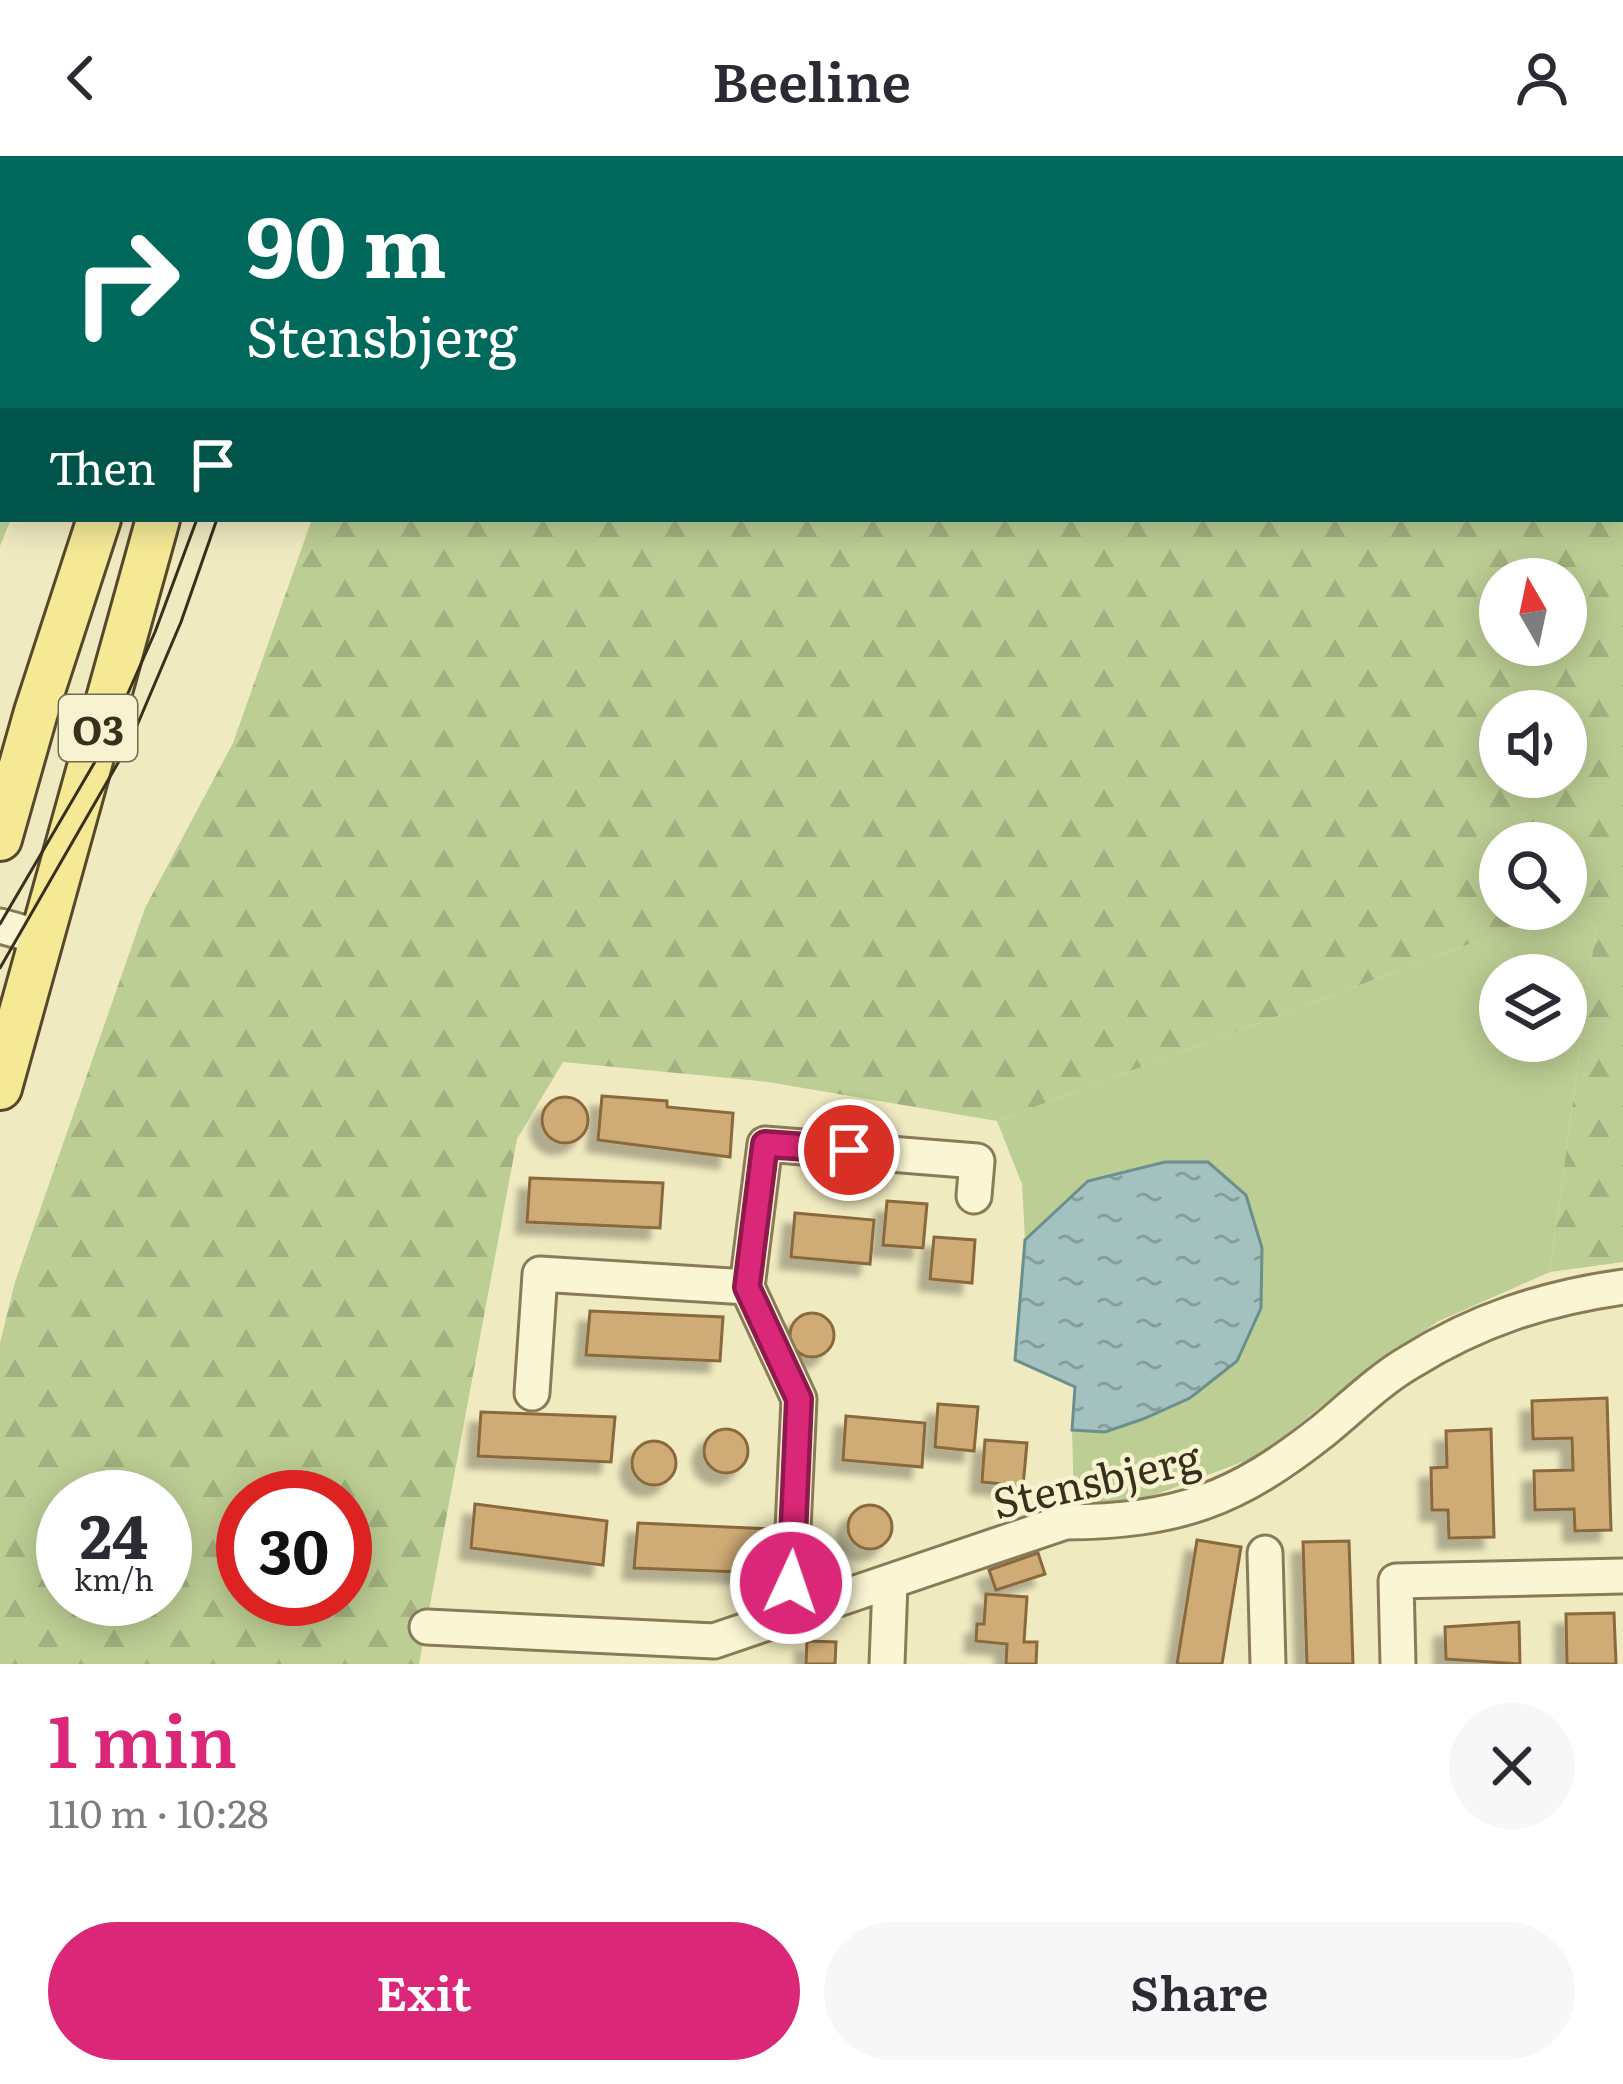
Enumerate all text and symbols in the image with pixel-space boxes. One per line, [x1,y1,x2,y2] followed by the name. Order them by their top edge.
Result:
[712,38,911,119] text: Beeline
[48,45,114,111] icon: back
[1509,45,1575,111] icon: person
[246,179,447,304] text: 90 m
[48,204,204,360] icon: right
[246,293,518,374] text: Stensbjerg
[48,432,156,499] text: Then
[180,432,246,498] icon: arrive
[1479,558,1587,666] north arrow
[1479,558,1587,1062] map controls
[1479,690,1587,798] button: sound
[59,695,137,761] road number: O3
[1479,822,1587,930] button: search
[1479,954,1587,1062] button: layers
[798,1099,900,1201] pin
[816,1117,882,1183] icon: arrive
[986,1424,1207,1532] street label: Stensbjerg
[216,1470,372,1626] speed limit sign: 30
[80,1488,148,1577] text: 24
[728,1520,854,1646] position arrow
[74,1556,154,1600] text: km/h
[48,1683,237,1790] text: 1 min
[1449,1703,1575,1829] button: close
[48,1782,269,1840] text: 110 m · 10:28
[48,1922,800,2060] button: Exit
[824,1922,1575,2060] button: Share

